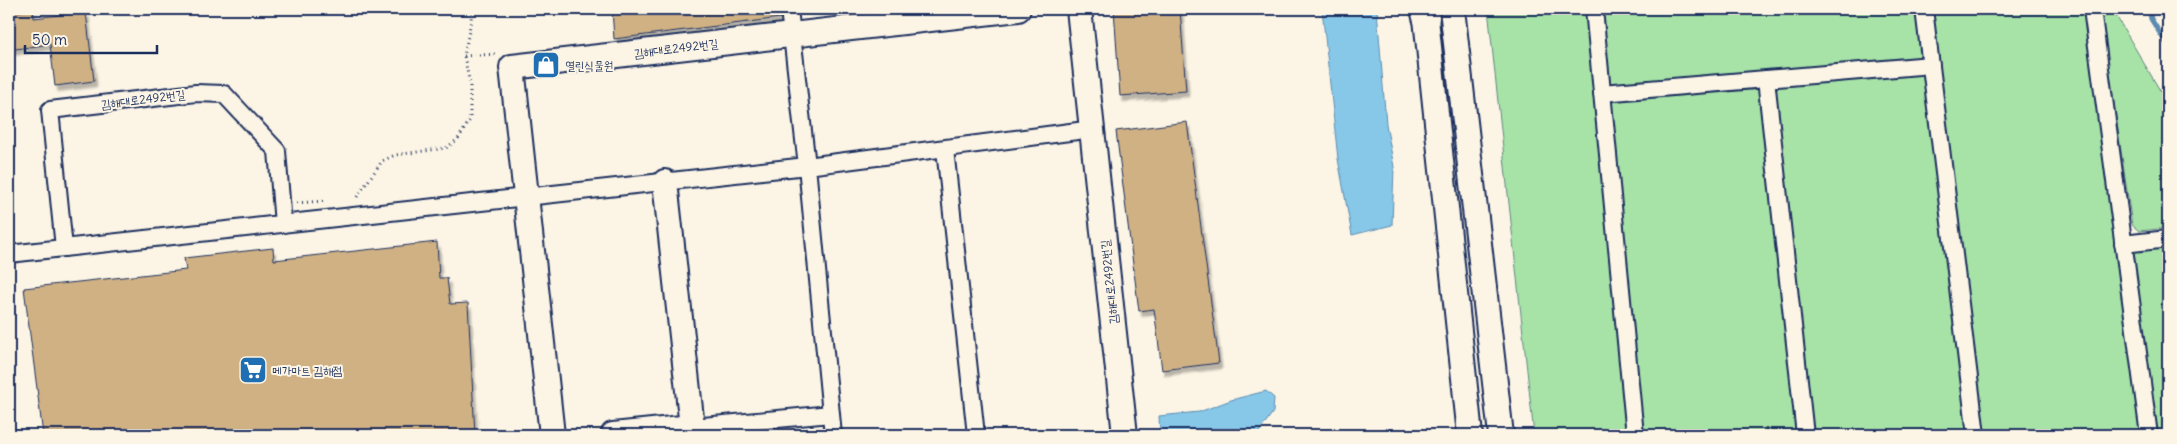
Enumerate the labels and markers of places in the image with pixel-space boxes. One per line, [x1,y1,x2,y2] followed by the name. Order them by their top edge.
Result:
[531,50,561,80] shop icon: 열린식물원
[565,58,613,73] place label: 열린식물원
[238,355,268,385] supermarket icon: 메가마트 김해점
[272,363,342,378] place label: 메가마트 김해점

